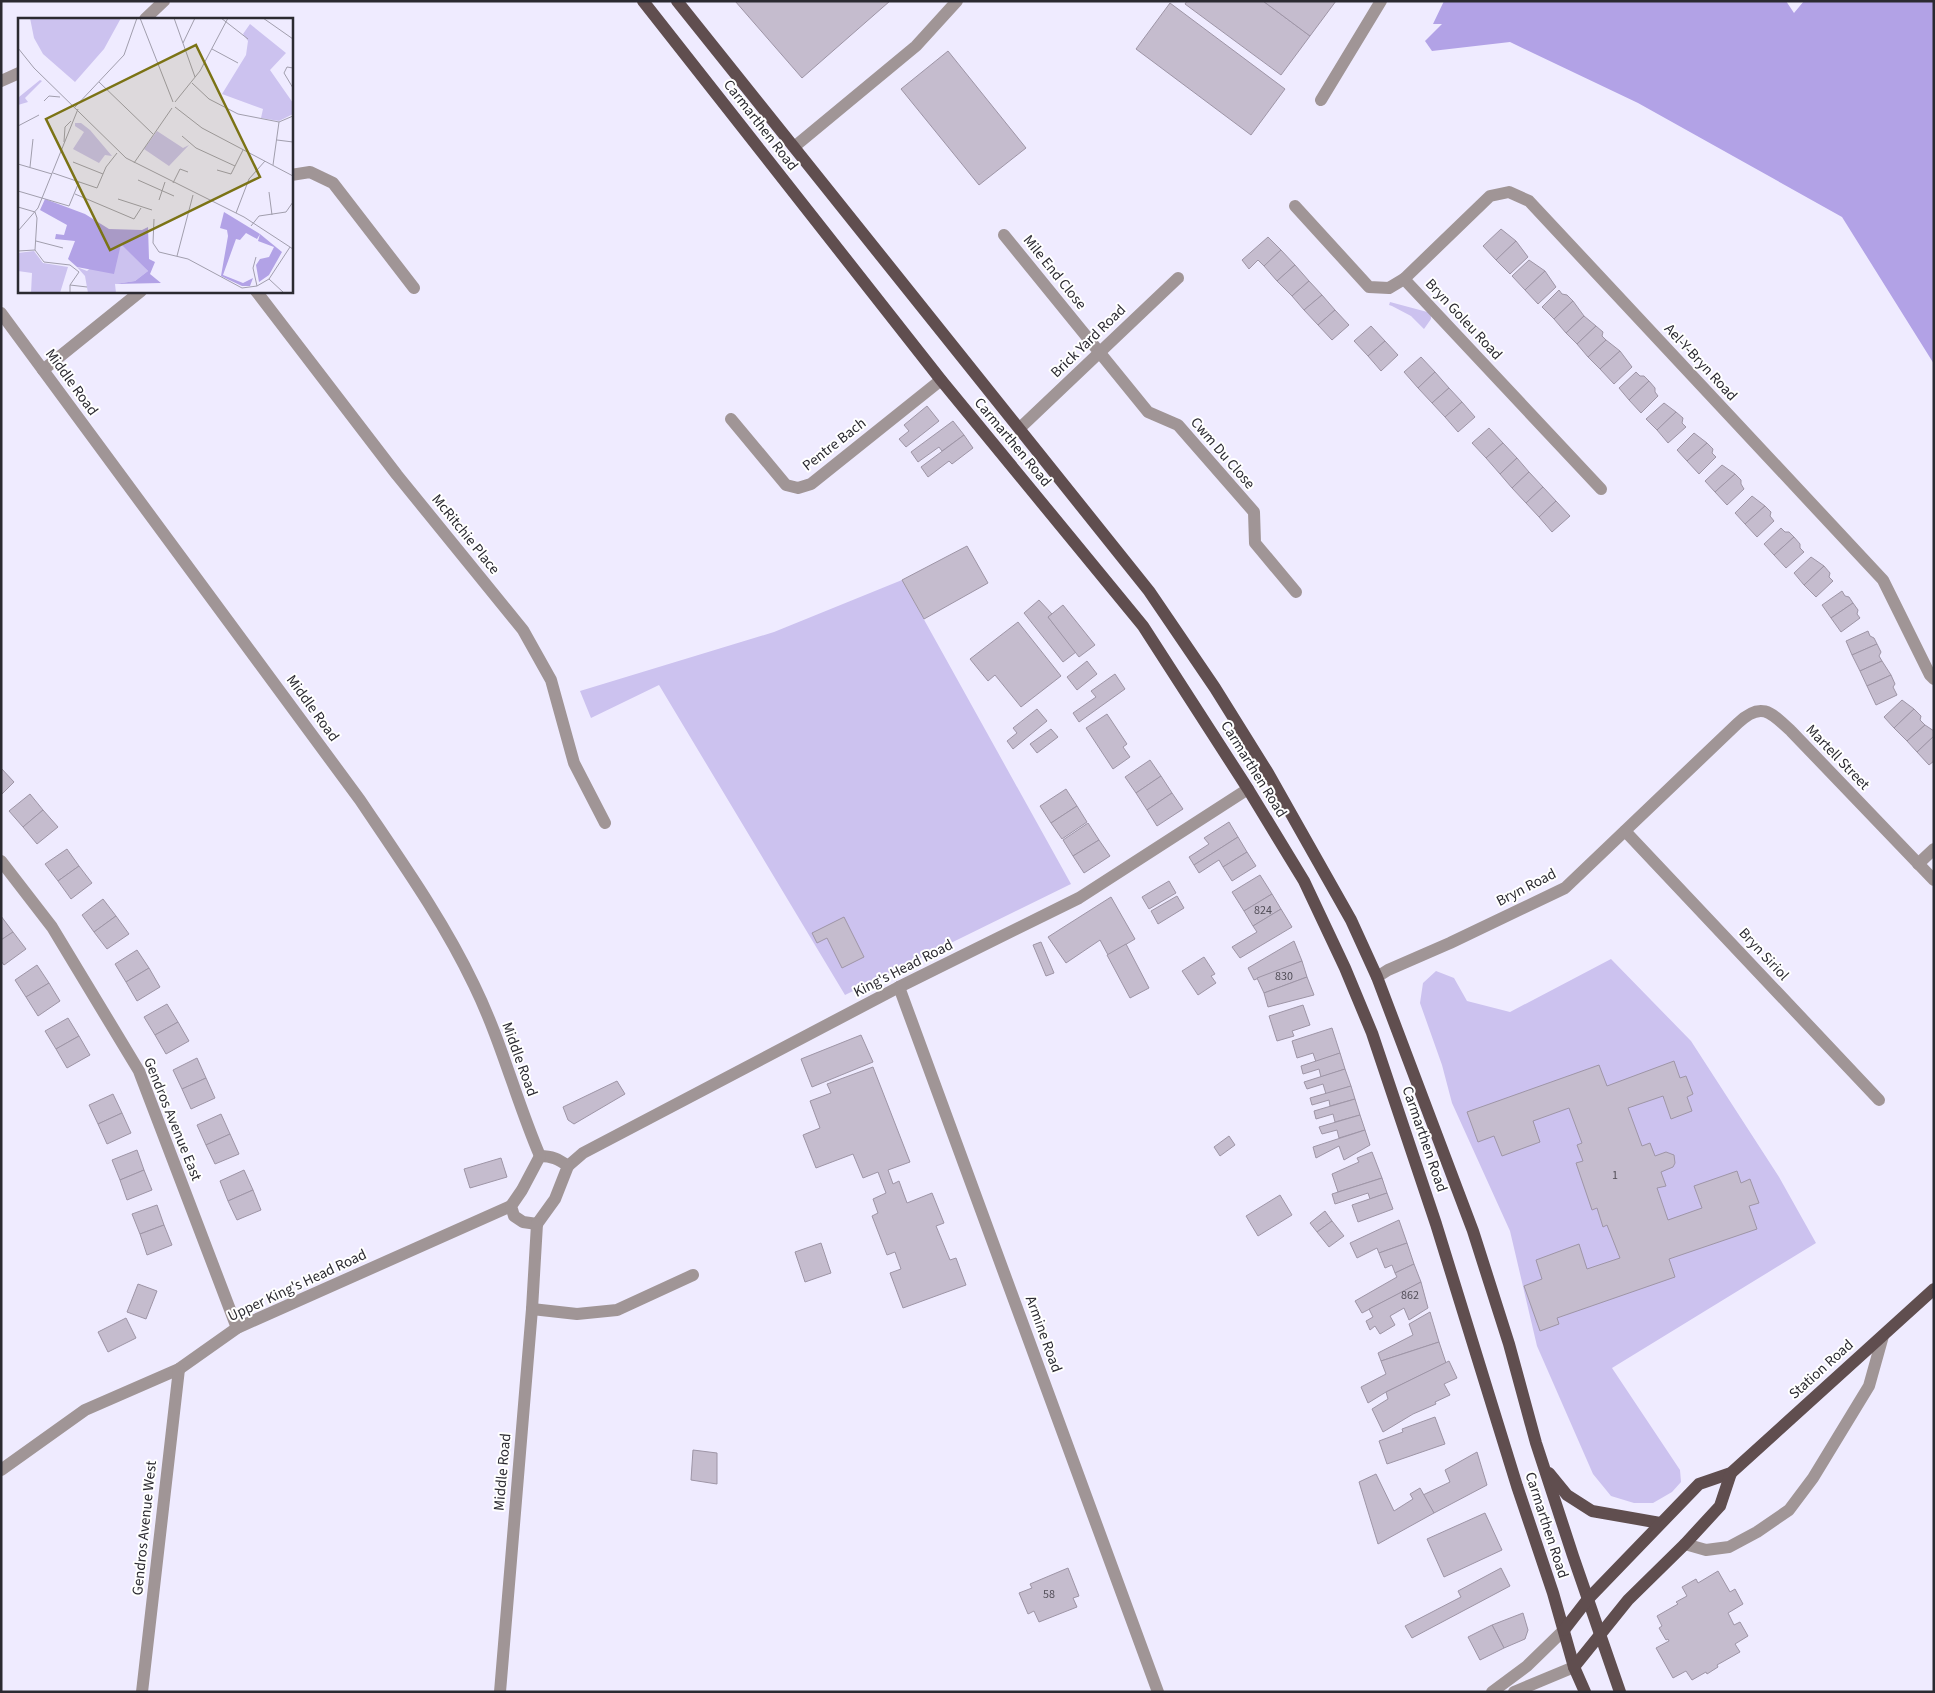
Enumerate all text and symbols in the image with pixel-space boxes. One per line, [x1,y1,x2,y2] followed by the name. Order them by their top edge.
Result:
[18,18,292,292] inset map
[718,75,803,175] street label: Carmarthen Road
[1018,231,1091,314] street label: Mile End Close
[1420,274,1507,365] street label: Bryn Goleu Road
[1046,300,1131,383] street label: Brick Yard Road
[1659,319,1742,406] street label: Ael-Y-Bryn Road
[40,345,103,420] street label: Middle Road
[969,393,1056,491] street label: Carmarthen Road
[798,413,871,476] street label: Pentre Bach
[1185,413,1260,494] street label: Cwm Du Close
[427,490,505,579] street label: McRitchie Place
[281,671,344,746] street label: Middle Road
[1215,717,1292,822] street label: Carmarthen Road
[1801,720,1874,795] street label: Martell Street
[1493,863,1560,912] street label: Bryn Road
[1254,902,1272,919] house number: 824
[1734,923,1794,985] street label: Bryn Siriol
[850,934,957,1003] street label: King's Head Road
[1275,968,1293,985] house number: 830
[496,1019,543,1099] street label: Middle Road
[138,1054,207,1184] street label: Gendros Avenue East
[1397,1083,1452,1195] street label: Carmarthen Road
[1612,1167,1618,1184] house number: 1
[224,1244,370,1327] street label: Upper King's Head Road
[1401,1287,1419,1304] house number: 862
[1020,1293,1067,1376] street label: Armine Road
[1785,1335,1858,1404] street label: Station Road
[489,1432,516,1512] street label: Middle Road
[127,1460,162,1596] street label: Gendros Avenue West
[1519,1469,1574,1581] street label: Carmarthen Road
[1043,1586,1055,1603] house number: 58

